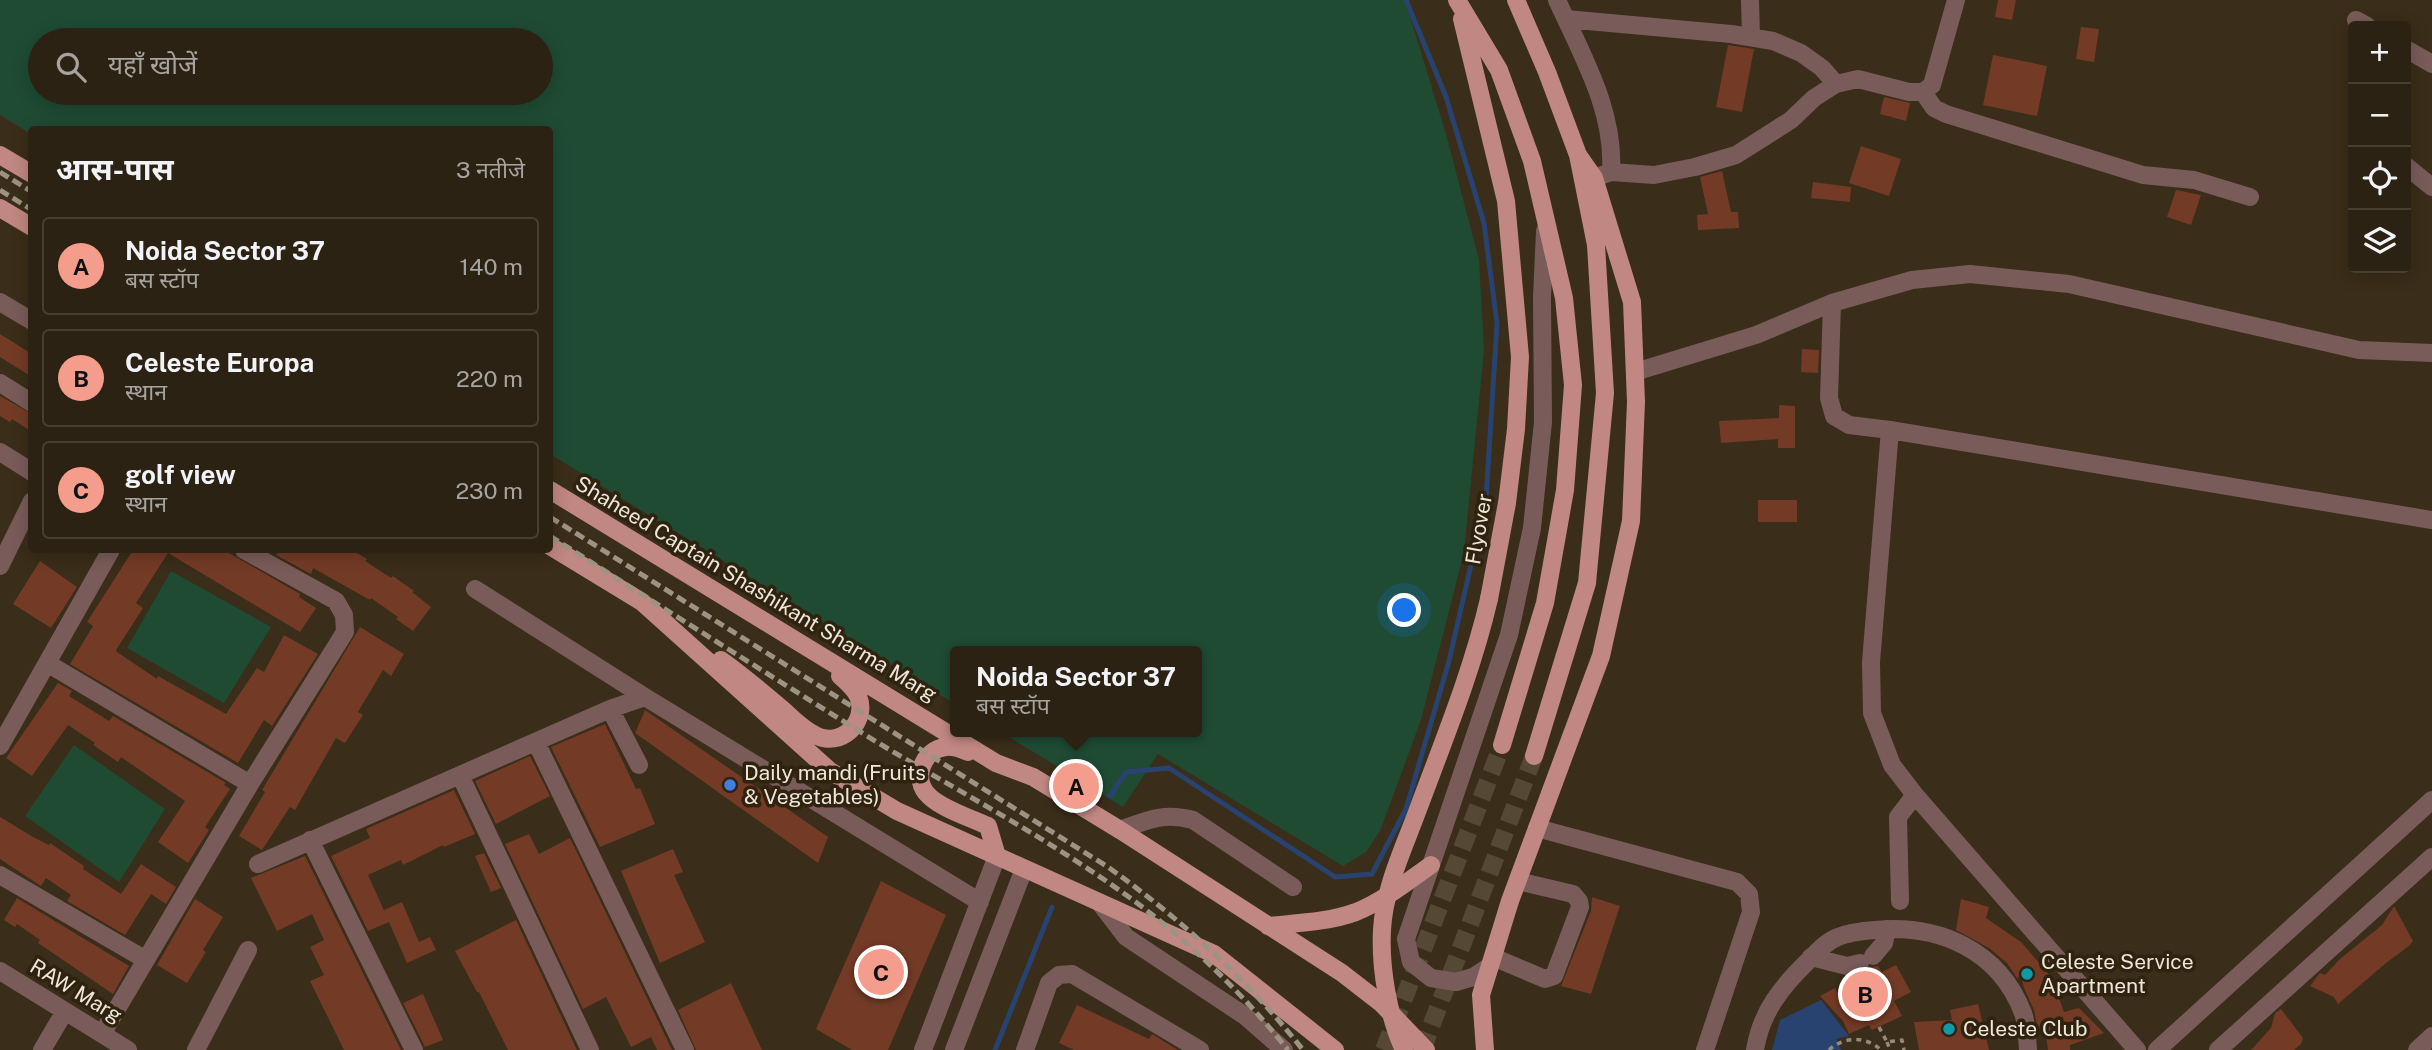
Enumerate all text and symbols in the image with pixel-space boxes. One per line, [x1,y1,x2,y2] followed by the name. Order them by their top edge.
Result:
[2348,21,2411,273] map controls
[2348,21,2411,84] button: +
[28,28,553,105] search box
[52,48,90,86] icon: search
[108,49,197,80] text: यहाँ खोजें
[2348,84,2411,147] button: −
[2348,147,2411,210] button: locate
[56,151,174,187] text: आस-पास
[456,156,525,183] text: 3 नतीजे
[2348,210,2411,273] button: layers
[125,235,325,266] text: Noida Sector 37
[73,253,89,280] text: A
[460,253,523,280] text: 140 m
[125,266,199,293] text: बस स्टॉप
[125,347,314,378] text: Celeste Europa
[73,365,89,392] text: B
[456,365,523,392] text: 220 m
[125,378,167,405] text: स्थान
[125,459,236,490] text: golf view
[571,470,941,707] street label: Shaheed Captain Shashikant Sharma Marg
[73,477,89,504] text: C
[455,477,523,504] text: 230 m
[125,490,167,517] text: स्थान
[1460,491,1497,566] street label: Flyover
[1387,593,1421,627] your location
[950,646,1202,737] popup
[976,661,1176,692] text: Noida Sector 37
[976,692,1050,719] text: बस स्टॉप
[744,760,926,809] place label: Daily mandi (Fruits & Vegetables)
[1053,760,1099,812] pin: A
[722,777,738,793] marker: Daily mandi (Fruits & Vegetables)
[858,946,904,998] pin: C
[2041,949,2194,998] place label: Celeste Service Apartment
[26,953,127,1028] street label: RAW Marg
[2019,966,2035,982] marker: Celeste Service Apartment
[1842,968,1888,1020] pin: B
[1963,1016,2087,1041] place label: Celeste Club
[1941,1021,1957,1037] marker: Celeste Club

